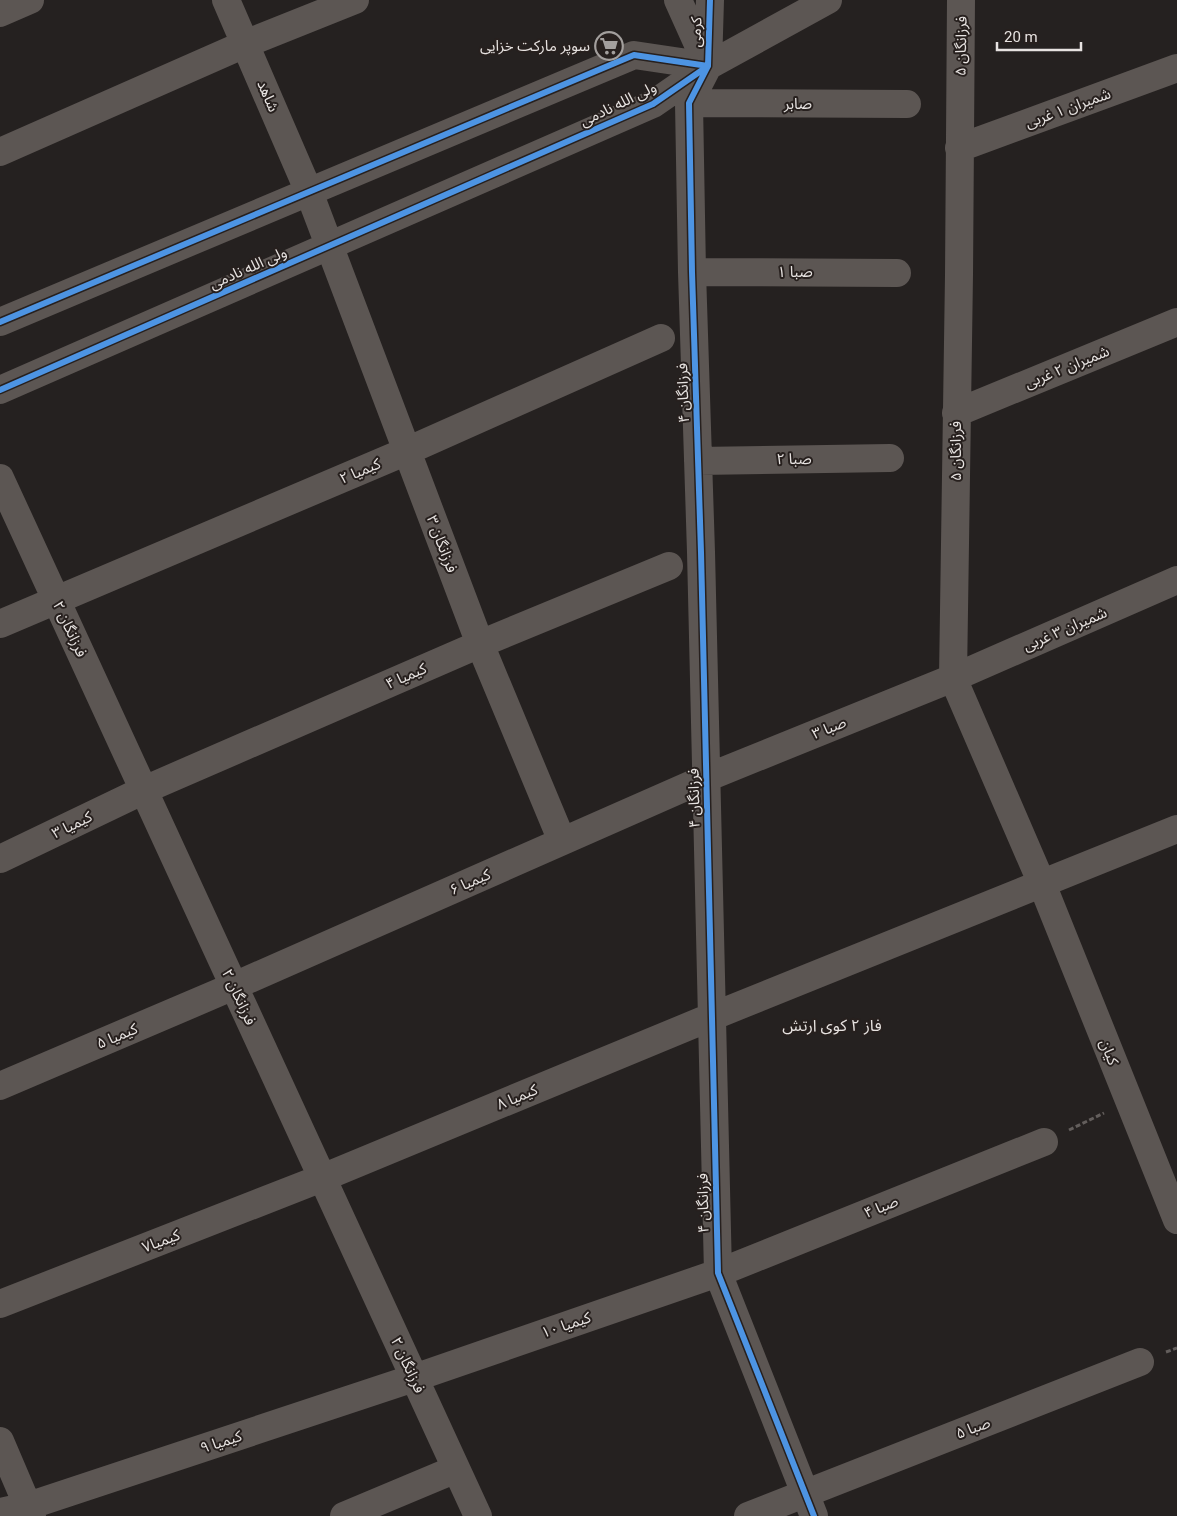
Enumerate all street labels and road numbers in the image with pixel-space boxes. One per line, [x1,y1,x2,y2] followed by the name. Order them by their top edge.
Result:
[686,16,706,48] street label: کرمی
[951,16,971,76] street label: فرزانگان ۵
[253,77,283,115] street label: شاهد
[577,78,659,130] street label: ولی الله نادمی
[1023,84,1113,132] street label: شمیران ۱ غربی
[783,95,812,113] street label: صابر
[207,243,289,293] street label: ولی الله نادمی
[777,263,813,281] street label: صبا ۱
[1022,342,1112,392] street label: شمیران ۲ غربی
[673,362,693,423] street label: فرزانگان ۴
[947,421,965,481] street label: فرزانگان ۵
[776,450,812,468] street label: صبا ۲
[337,454,384,488] street label: کیمیا ۲
[423,513,461,575] street label: فرزانگان ۳
[49,598,91,660] street label: فرزانگان ۲
[1020,603,1110,655] street label: شمیران ۳ غربی
[383,659,430,693] street label: کیمیا ۴
[809,713,849,743] street label: صبا ۳
[684,768,704,828] street label: فرزانگان ۴
[49,807,96,842] street label: کیمیا ۳
[447,865,494,899] street label: کیمیا ۶
[218,966,260,1028] street label: فرزانگان ۲
[94,1019,141,1053] street label: کیمیا ۵
[1096,1036,1123,1068] street label: کیان
[494,1080,541,1114] street label: کیمیا ۸
[693,1173,713,1233] street label: فرزانگان ۴
[861,1192,901,1222] street label: صبا ۴
[140,1225,183,1256] street label: کیمیا۷
[539,1308,594,1342] street label: کیمیا ۱۰
[387,1334,429,1396] street label: فرزانگان ۲
[953,1413,993,1443] street label: صبا ۵
[198,1427,245,1457] street label: کیمیا ۹

